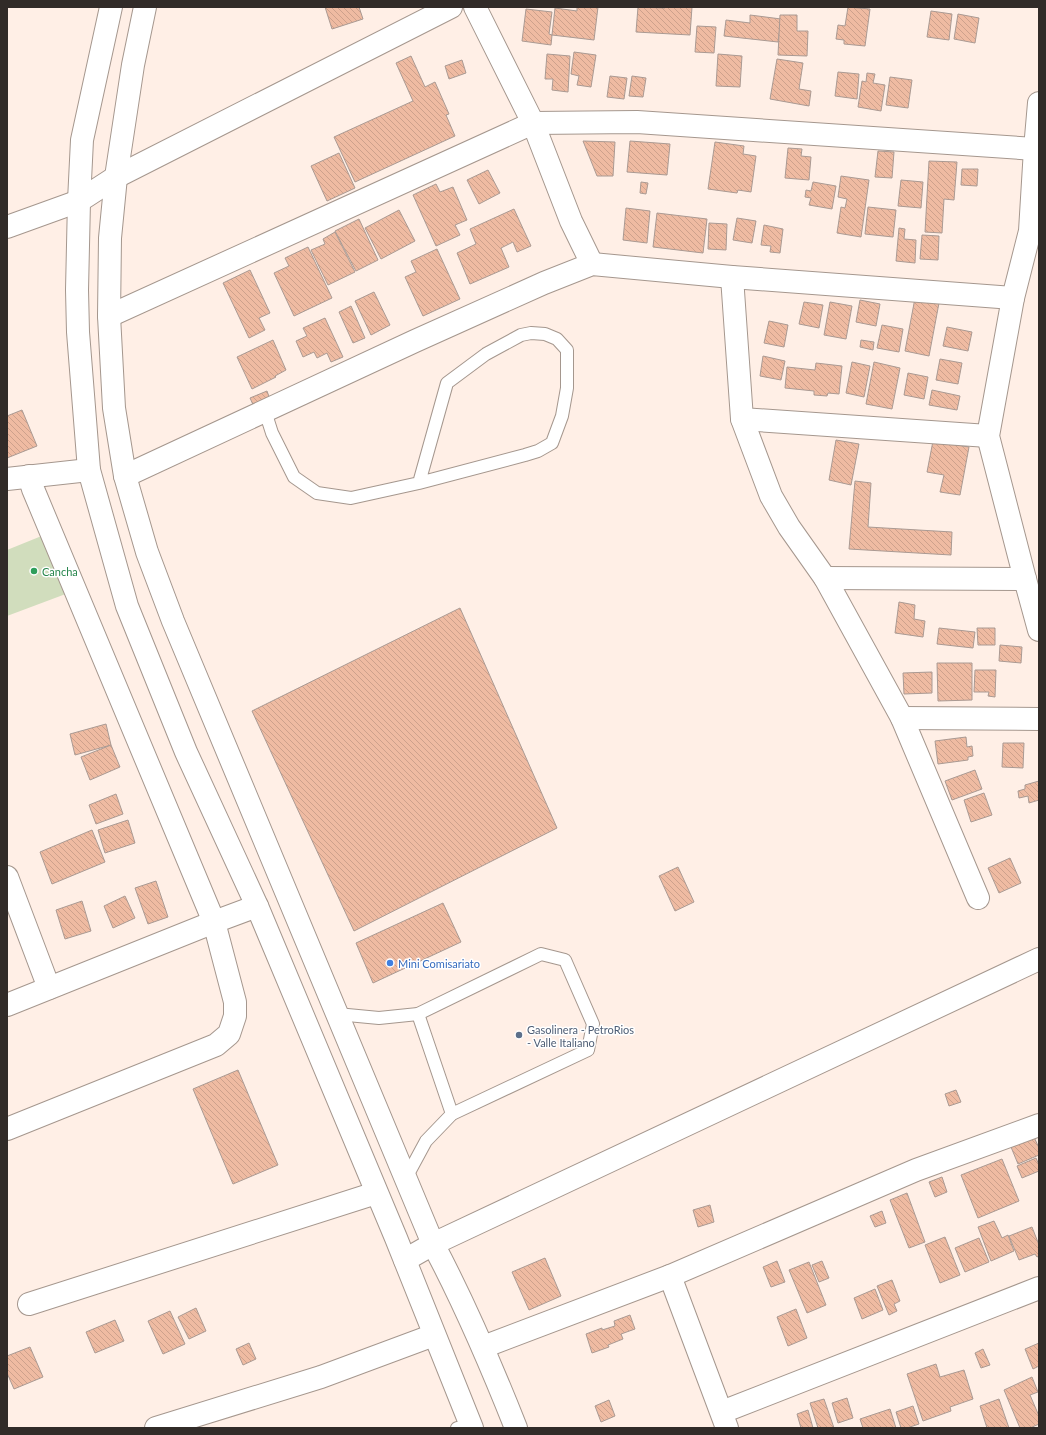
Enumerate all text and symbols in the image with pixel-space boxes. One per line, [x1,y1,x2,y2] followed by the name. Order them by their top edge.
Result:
[42,565,78,578] place label: Cancha
[29,566,39,576] marker: Cancha
[398,957,480,970] place label: Mini Comisariato
[385,958,395,968] marker: Mini Comisariato
[527,1023,634,1049] place label: Gasolinera - PetroRios - Valle Italiano
[514,1030,524,1040] marker: Gasolinera - PetroRios - Valle Italiano

